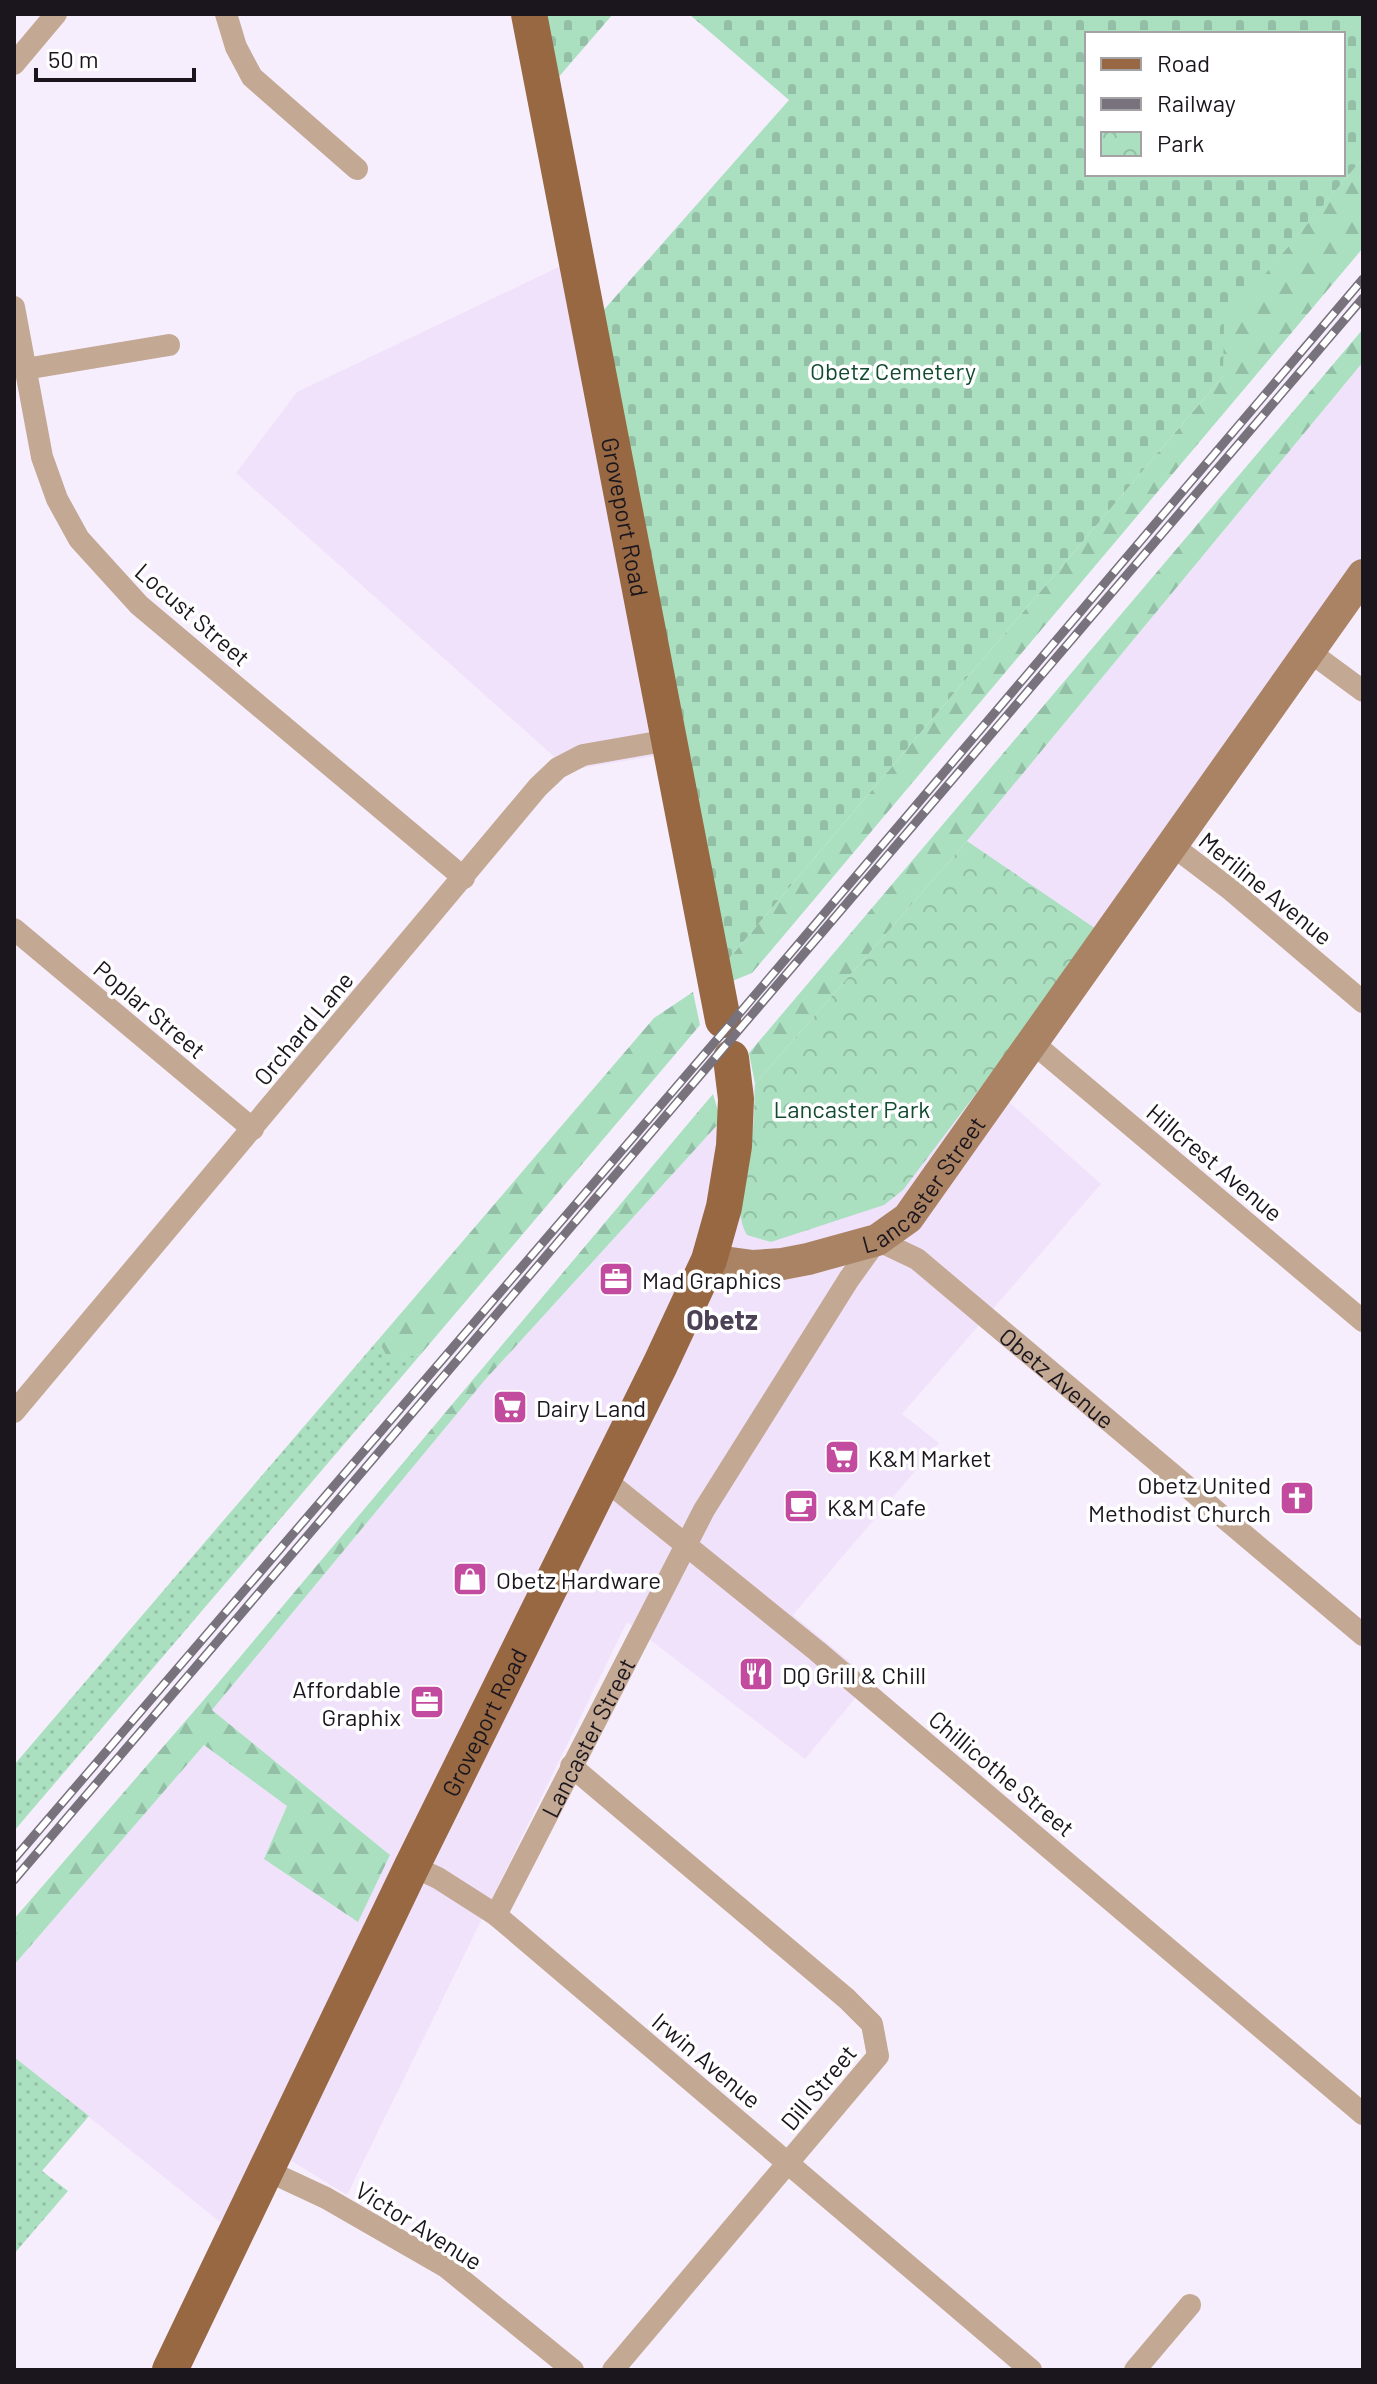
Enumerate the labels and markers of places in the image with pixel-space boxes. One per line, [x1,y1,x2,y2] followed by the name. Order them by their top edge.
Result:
[597,1260,635,1298] office icon: Mad Graphics
[642,1265,781,1294] place label: Mad Graphics
[491,1388,529,1426] supermarket icon: Dairy Land
[536,1393,646,1422] place label: Dairy Land
[823,1438,861,1476] supermarket icon: K&M Market
[868,1443,992,1472] place label: K&M Market
[1088,1470,1271,1527] place label: Obetz United Methodist Church
[1278,1479,1316,1517] church icon: Obetz United Methodist Church
[782,1487,820,1525] cafe icon: K&M Cafe
[827,1492,926,1521] place label: K&M Cafe
[451,1560,489,1598] shop icon: Obetz Hardware
[496,1565,661,1594] place label: Obetz Hardware
[737,1655,775,1693] restaurant icon: DQ Grill & Chill
[782,1660,926,1689] place label: DQ Grill & Chill
[292,1674,401,1731] place label: Affordable Graphix
[408,1683,446,1721] office icon: Affordable Graphix

